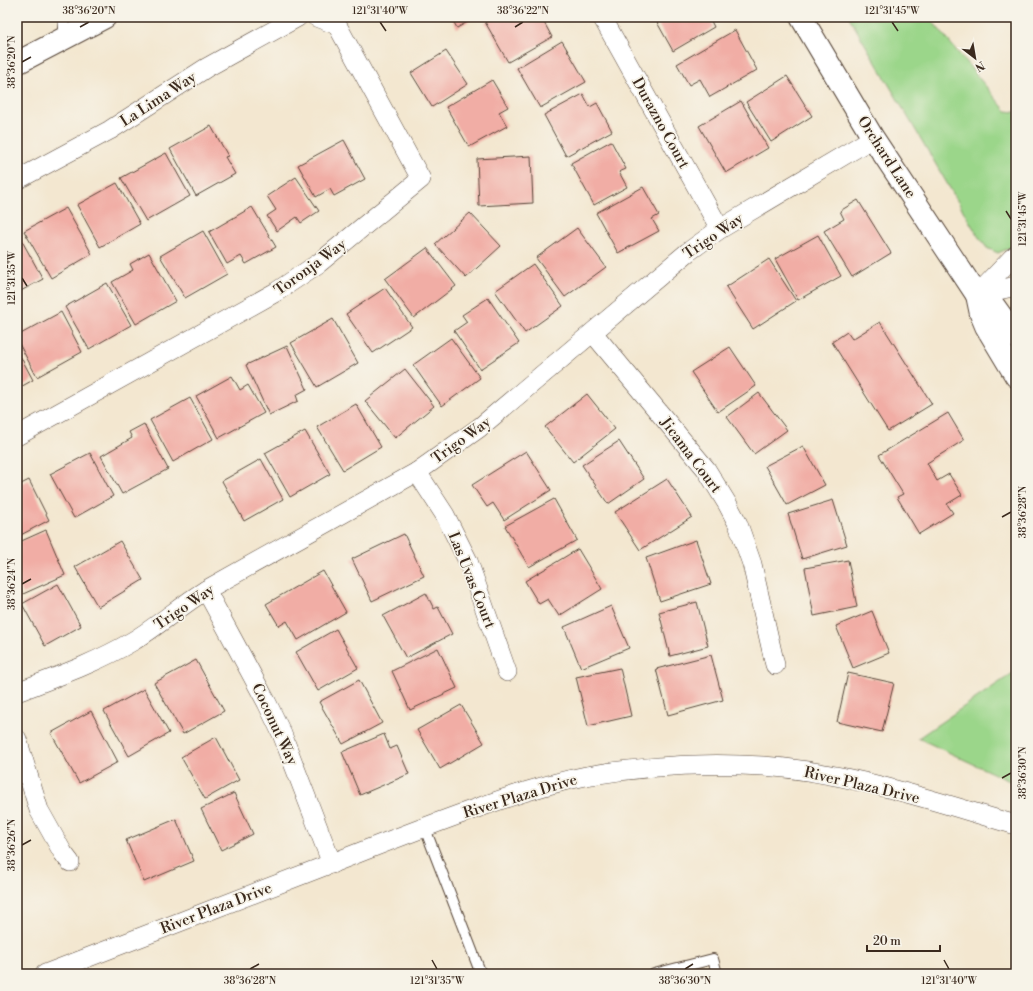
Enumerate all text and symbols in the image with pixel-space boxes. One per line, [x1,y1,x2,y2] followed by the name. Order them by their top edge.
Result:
[63,5,116,17] text: 38°36'20"N
[352,5,409,17] text: 121°31'40"W
[497,5,550,17] text: 38°36'22"N
[865,5,920,17] text: 121°31'45"W
[6,35,18,88] text: 38°36'20"N
[955,38,995,78] north arrow
[972,57,987,74] text: N
[117,67,200,131] street label: La Lima Way
[628,74,694,173] street label: Durazno Court
[853,113,920,202] street label: Orchard Lane
[1017,191,1029,246] text: 121°31'45"W
[680,209,748,263] street label: Trigo Way
[271,235,351,300] street label: Toronja Way
[6,250,18,305] text: 121°31'35"W
[428,412,495,468] street label: Trigo Way
[655,413,726,498] street label: Jicama Court
[1017,485,1029,538] text: 38°36'28"N
[444,529,500,632] street label: Las Uvas Court
[6,557,18,610] text: 38°36'24"N
[151,580,219,634] street label: Trigo Way
[247,680,302,769] street label: Coconut Way
[1017,746,1029,799] text: 38°36'30"N
[802,763,922,808] street label: River Plaza Drive
[461,770,579,823] street label: River Plaza Drive
[6,818,18,871] text: 38°36'26"N
[158,878,275,938] street label: River Plaza Drive
[867,927,940,953] scale bar
[873,934,901,949] text: 20 m
[224,975,277,987] text: 38°36'28"N
[410,975,465,987] text: 121°31'35"W
[659,975,712,987] text: 38°36'30"N
[921,975,978,987] text: 121°31'40"W

